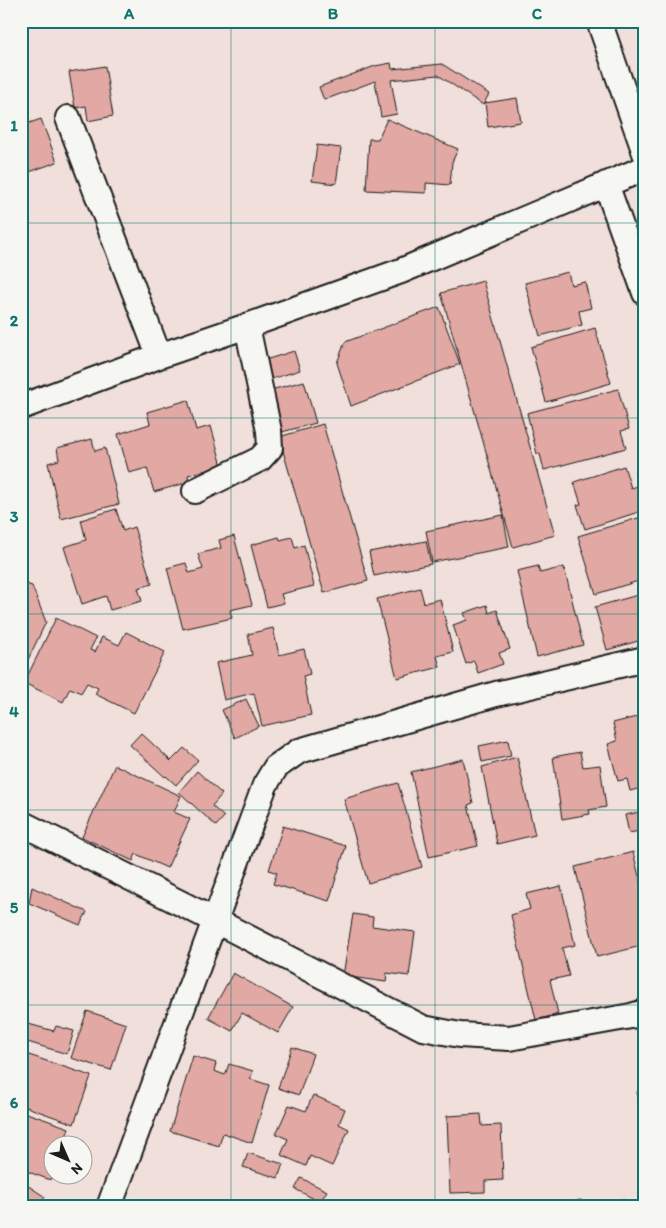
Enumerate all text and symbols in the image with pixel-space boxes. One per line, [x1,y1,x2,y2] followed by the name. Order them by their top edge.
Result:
[123,4,135,23] text: A
[328,4,339,23] text: B
[532,4,543,23] text: C
[10,116,18,135] text: 1
[10,311,19,330] text: 2
[10,507,19,526] text: 3
[9,702,19,721] text: 4
[10,898,19,917] text: 5
[10,1093,19,1112] text: 6
[42,1136,92,1186] north arrow
[67,1159,86,1178] text: N

